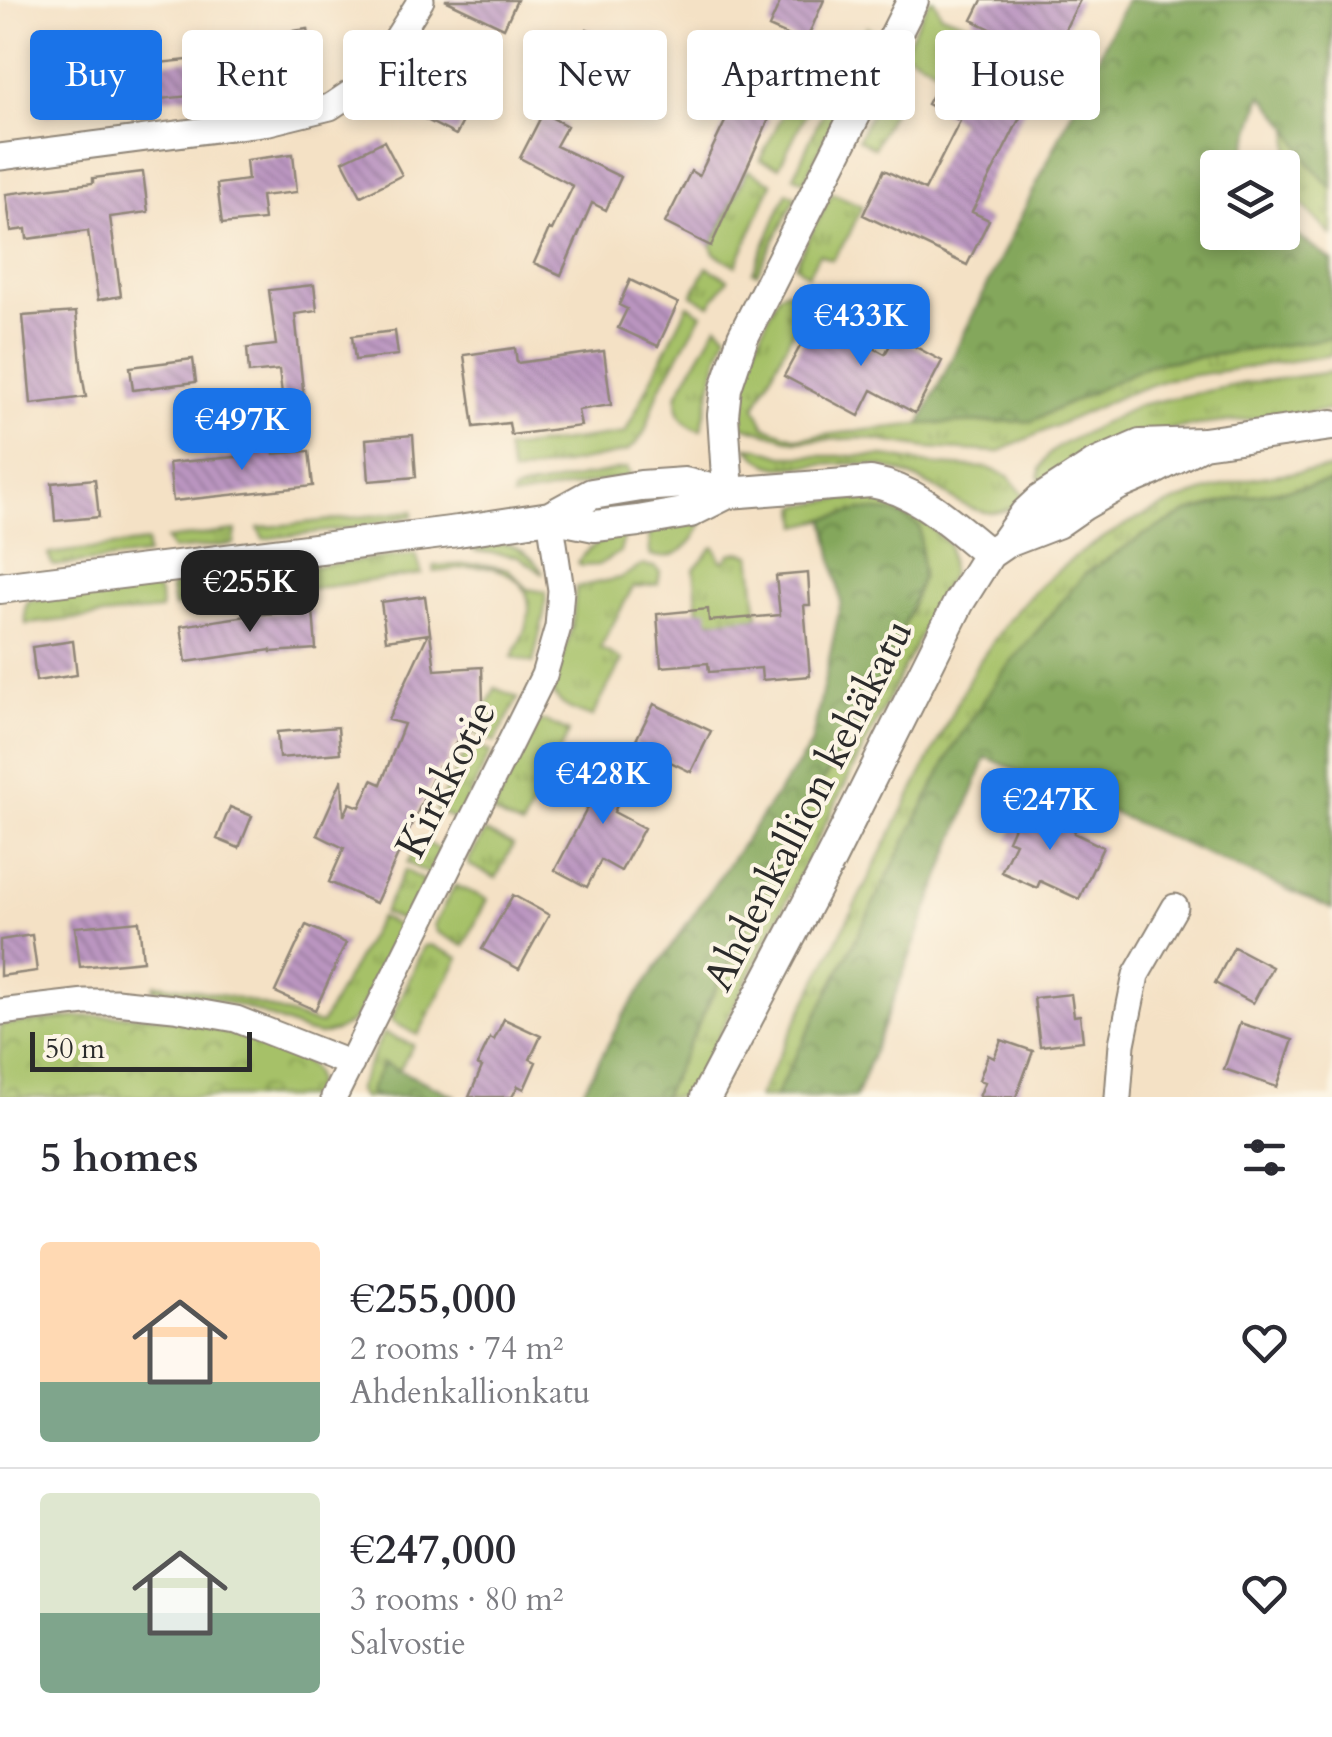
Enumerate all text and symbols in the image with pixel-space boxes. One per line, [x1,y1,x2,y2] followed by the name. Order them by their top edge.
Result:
[30,30,162,120] chip: Buy
[182,30,323,120] chip: Rent
[343,30,503,120] chip: Filters
[523,30,667,120] chip: New
[687,30,915,120] chip: Apartment
[935,30,1100,120] chip: House
[1200,150,1300,250] map controls
[1200,150,1300,250] button: layers
[791,284,931,369] pin: €433K
[814,294,908,338] text: €433K
[172,388,312,473] pin: €497K
[195,398,289,442] text: €497K
[180,550,320,635] pin: €255K
[203,560,297,604] text: €255K
[690,609,926,1001] street label: Ahdenkallion kehäkatu
[382,690,510,868] street label: Kirkkotie
[533,742,673,827] pin: €428K
[556,752,650,796] text: €428K
[980,768,1120,853] pin: €247K
[1003,778,1097,822] text: €247K
[30,1027,252,1072] scale bar
[45,1030,105,1068] text: 50 m
[40,1129,198,1186] text: 5 homes
[1237,1130,1292,1185] icon: filters
[350,1270,516,1327] text: €255,000
[120,1282,240,1402] icon: home
[1237,1315,1292,1370] icon: heart
[350,1327,563,1371] text: 2 rooms · 74 m²
[350,1371,590,1415] text: Ahdenkallionkatu
[350,1521,516,1578] text: €247,000
[120,1533,240,1653] icon: home
[1237,1566,1292,1621] icon: heart
[350,1578,563,1622] text: 3 rooms · 80 m²
[350,1622,466,1666] text: Salvostie

